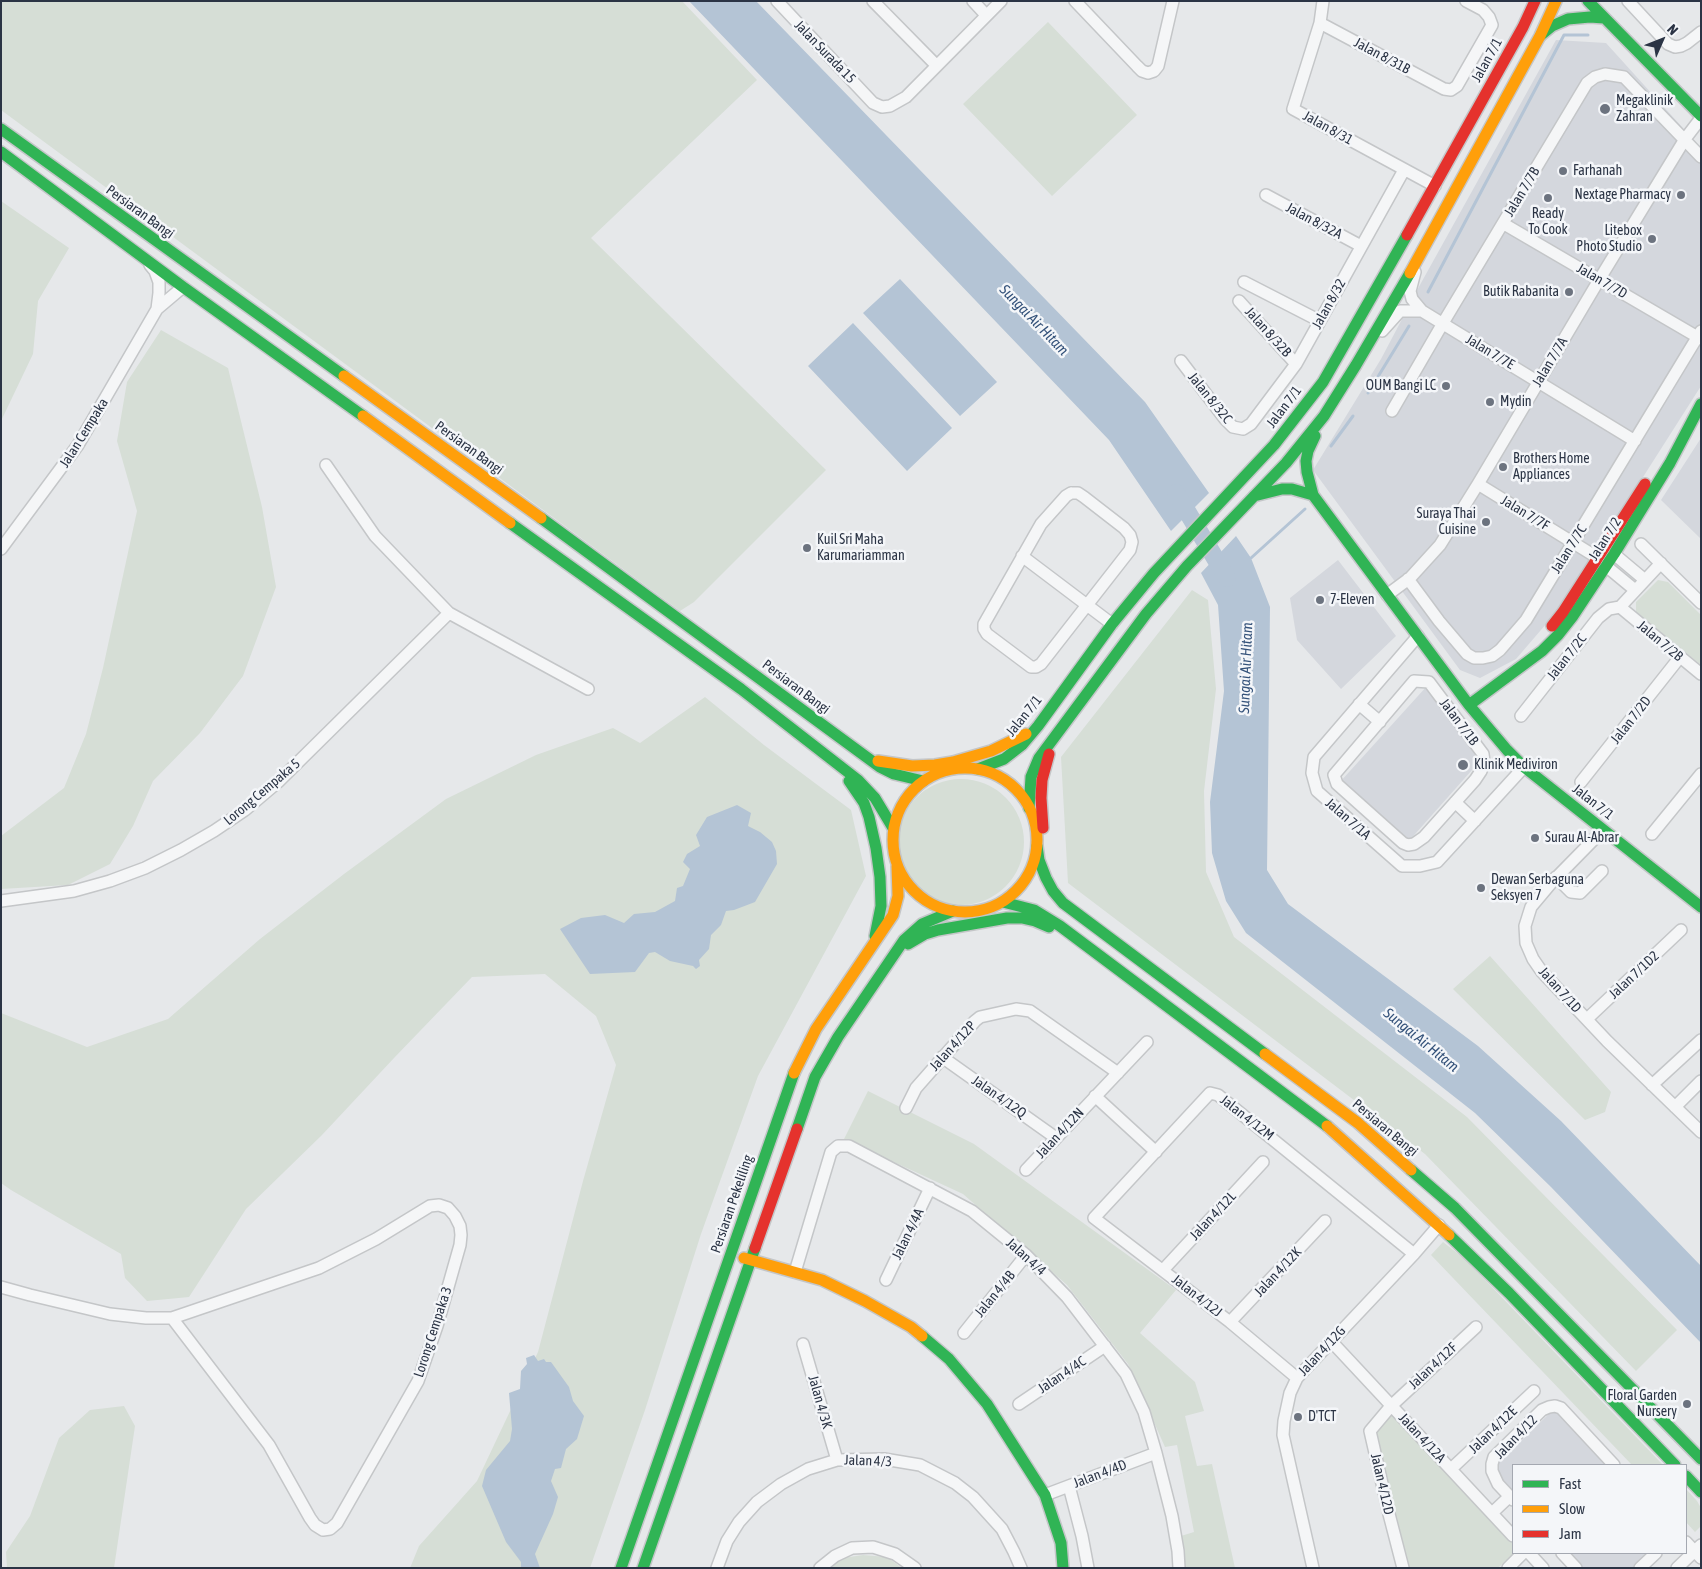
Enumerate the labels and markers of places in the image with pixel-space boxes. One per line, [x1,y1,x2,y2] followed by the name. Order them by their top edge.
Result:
[1616,93,1673,125] place label: Megaklinik Zahran
[1598,102,1612,116] marker: Megaklinik Zahran
[1573,163,1622,179] place label: Farhanah
[1557,165,1569,177] marker: Farhanah
[1574,187,1671,203] place label: Nextage Pharmacy
[1675,189,1687,201] marker: Nextage Pharmacy
[1542,192,1554,204] marker: Ready To Cook
[1528,206,1568,238] place label: Ready To Cook
[1576,223,1642,256] place label: Litebox Photo Studio
[1646,233,1658,245] marker: Litebox Photo Studio
[1483,284,1559,300] place label: Butik Rabanita
[1563,286,1575,298] marker: Butik Rabanita
[1366,378,1436,394] place label: OUM Bangi LC
[1440,380,1452,392] marker: OUM Bangi LC
[1500,394,1532,410] place label: Mydin
[1484,396,1496,408] marker: Mydin
[1513,451,1590,484] place label: Brothers Home Appliances
[1497,461,1509,473] marker: Brothers Home Appliances
[1417,506,1476,538] place label: Suraya Thai Cuisine
[1480,516,1492,528] marker: Suraya Thai Cuisine
[817,532,905,564] place label: Kuil Sri Maha Karumariamman
[801,542,813,554] marker: Kuil Sri Maha Karumariamman
[1330,592,1375,608] place label: 7-Eleven
[1314,594,1326,606] marker: 7-Eleven
[1474,757,1558,773] place label: Klinik Mediviron
[1456,758,1470,772] marker: Klinik Mediviron
[1545,830,1619,846] place label: Surau Al-Abrar
[1529,832,1541,844] marker: Surau Al-Abrar
[1491,872,1584,904] place label: Dewan Serbaguna Seksyen 7
[1475,882,1487,894] marker: Dewan Serbaguna Seksyen 7
[1607,1388,1677,1420] place label: Floral Garden Nursery
[1681,1398,1693,1410] marker: Floral Garden Nursery
[1308,1409,1336,1425] place label: D'TCT
[1292,1411,1304,1423] marker: D'TCT

